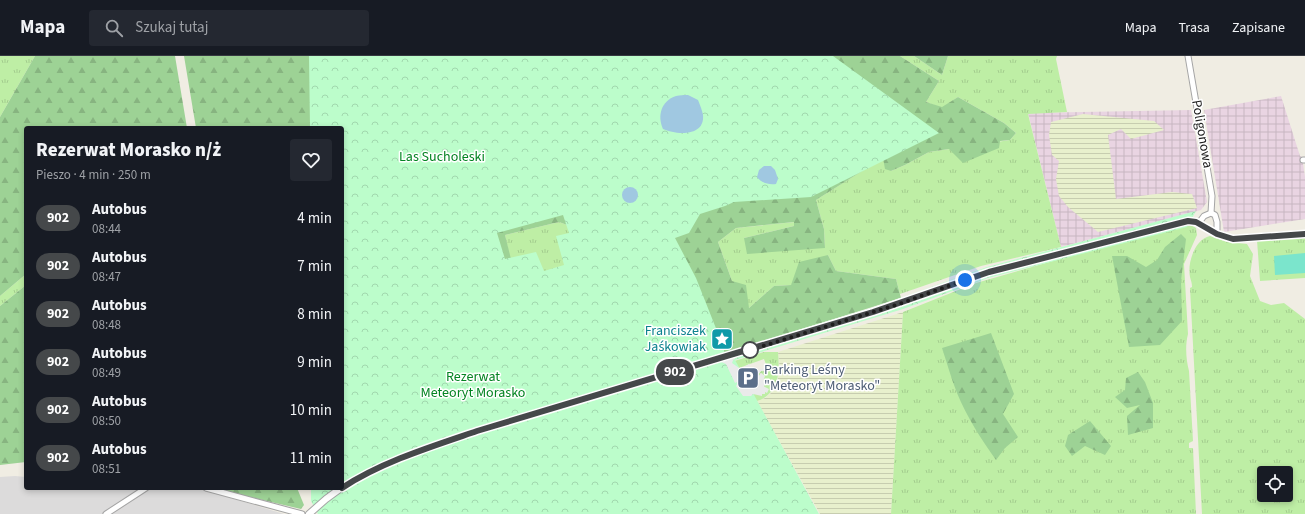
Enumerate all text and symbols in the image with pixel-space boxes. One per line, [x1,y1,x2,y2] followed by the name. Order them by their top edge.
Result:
[89,10,369,46] search box
[20,14,65,41] text: Mapa
[103,17,125,39] icon: search
[135,17,208,38] text: Szukaj tutaj
[1125,18,1157,38] text: Mapa
[1179,18,1210,38] text: Trasa
[1232,18,1285,38] text: Zapisane
[1186,98,1218,170] street label: Poligonowa
[36,137,221,164] text: Rezerwat Morasko n/ż
[290,139,332,181] button: heart
[399,147,485,167] park label: Las Sucholeski
[36,166,151,184] text: Pieszo · 4 min · 250 m
[92,199,147,220] text: Autobus
[47,208,69,228] text: 902
[297,208,332,229] text: 4 min
[92,220,121,238] text: 08:44
[92,247,147,268] text: Autobus
[47,256,69,276] text: 902
[297,256,332,277] text: 7 min
[92,268,121,286] text: 08:47
[955,270,975,290] your location
[92,295,147,316] text: Autobus
[47,304,69,324] text: 902
[297,304,332,325] text: 8 min
[92,316,121,334] text: 08:48
[645,321,706,357] place label: Franciszek Jaśkowiak
[709,326,735,352] place icon: Franciszek Jaśkowiak
[741,341,759,359] unlabelled marker
[92,343,147,364] text: Autobus
[47,352,69,372] text: 902
[297,352,332,373] text: 9 min
[652,359,698,385] line badge: 902
[764,360,880,396] place label: Parking Leśny "Meteoryt Morasko"
[664,362,686,382] text: 902
[92,364,121,382] text: 08:49
[735,365,761,391] parking icon: Parking Leśny "Meteoryt Morasko"
[421,367,525,403] park label: Rezerwat Meteoryt Morasko
[92,391,147,412] text: Autobus
[47,400,69,420] text: 902
[290,400,332,421] text: 10 min
[92,412,121,430] text: 08:50
[92,439,147,460] text: Autobus
[47,448,69,468] text: 902
[290,448,332,469] text: 11 min
[92,460,121,478] text: 08:51
[1257,466,1293,502] map controls
[1257,466,1293,502] button: locate

